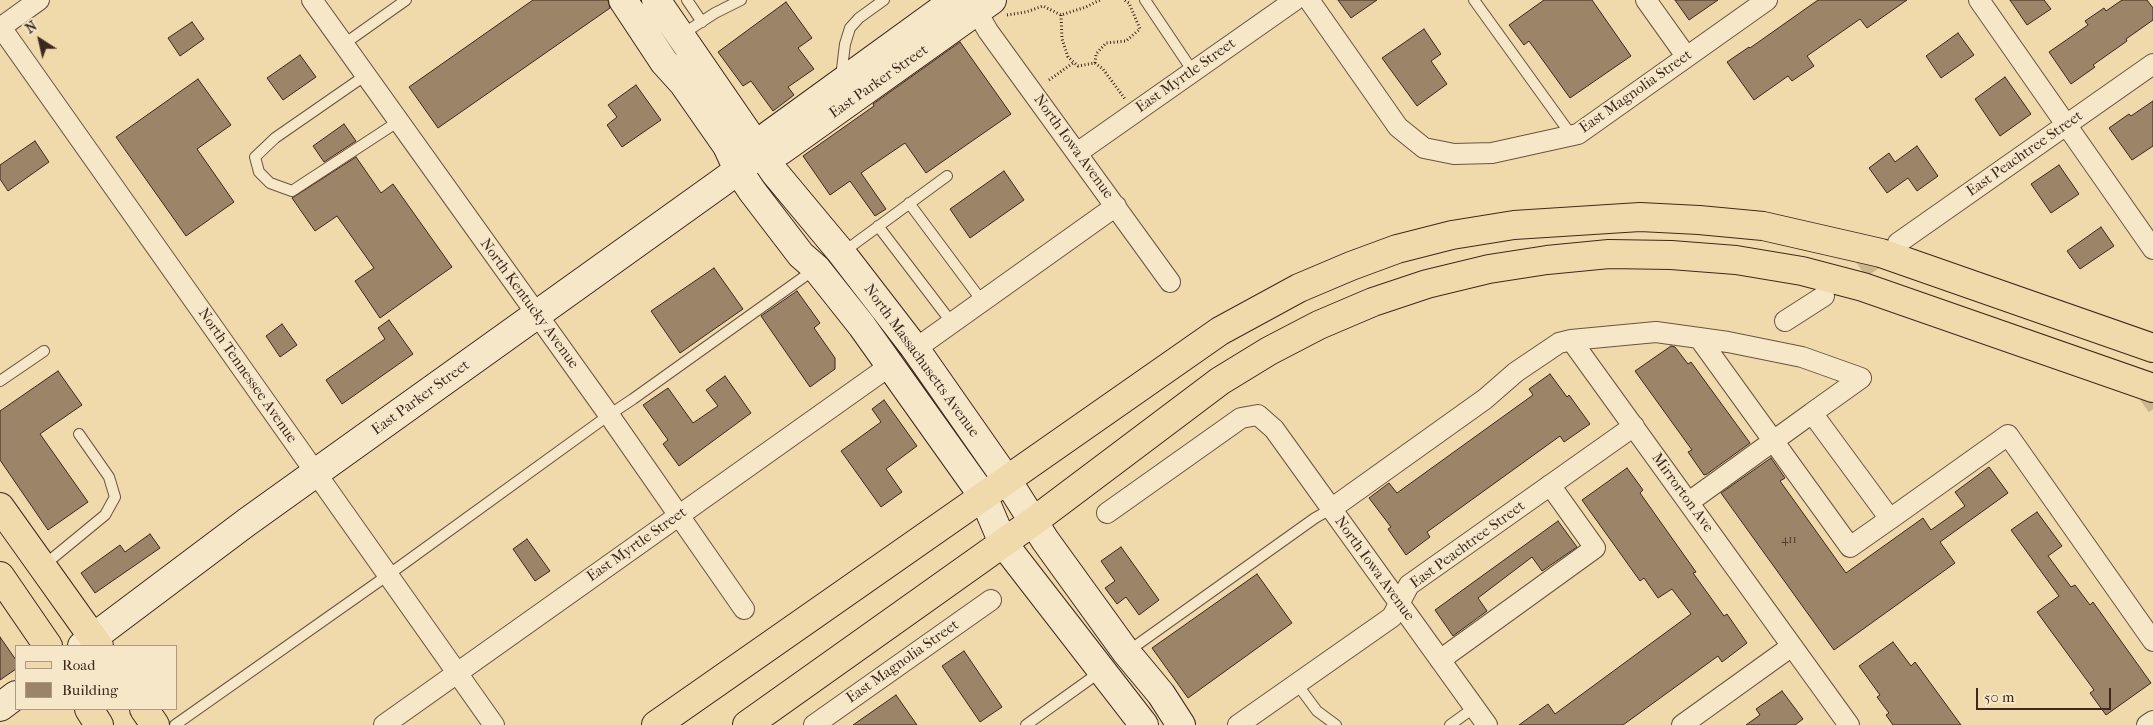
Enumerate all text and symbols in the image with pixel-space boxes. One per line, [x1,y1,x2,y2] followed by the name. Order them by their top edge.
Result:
[15,15,65,65] north arrow
[22,17,40,37] text: N
[1133,35,1239,117] street label: East Myrtle Street
[826,41,932,123] street label: East Parker Street
[1576,46,1696,138] street label: East Magnolia Street
[1029,91,1117,203] street label: North Iowa Avenue
[1964,107,2086,201] street label: East Peachtree Street
[476,235,582,373] street label: North Kentucky Avenue
[859,281,983,441] street label: North Massachusetts Avenue
[194,305,300,447] street label: North Tennessee Avenue
[369,357,473,439] street label: East Parker Street
[1647,450,1717,536] street label: Mirrorton Ave
[1407,497,1529,593] street label: East Peachtree Street
[584,504,690,586] street label: East Myrtle Street
[1330,513,1418,625] street label: North Iowa Avenue
[1781,533,1797,547] house number: 411
[843,616,963,708] street label: East Magnolia Street
[15,645,178,710] legend
[62,656,95,674] text: Road
[1978,678,2113,710] scale bar
[62,681,118,699] text: Building
[1984,688,2014,706] text: 50 m

